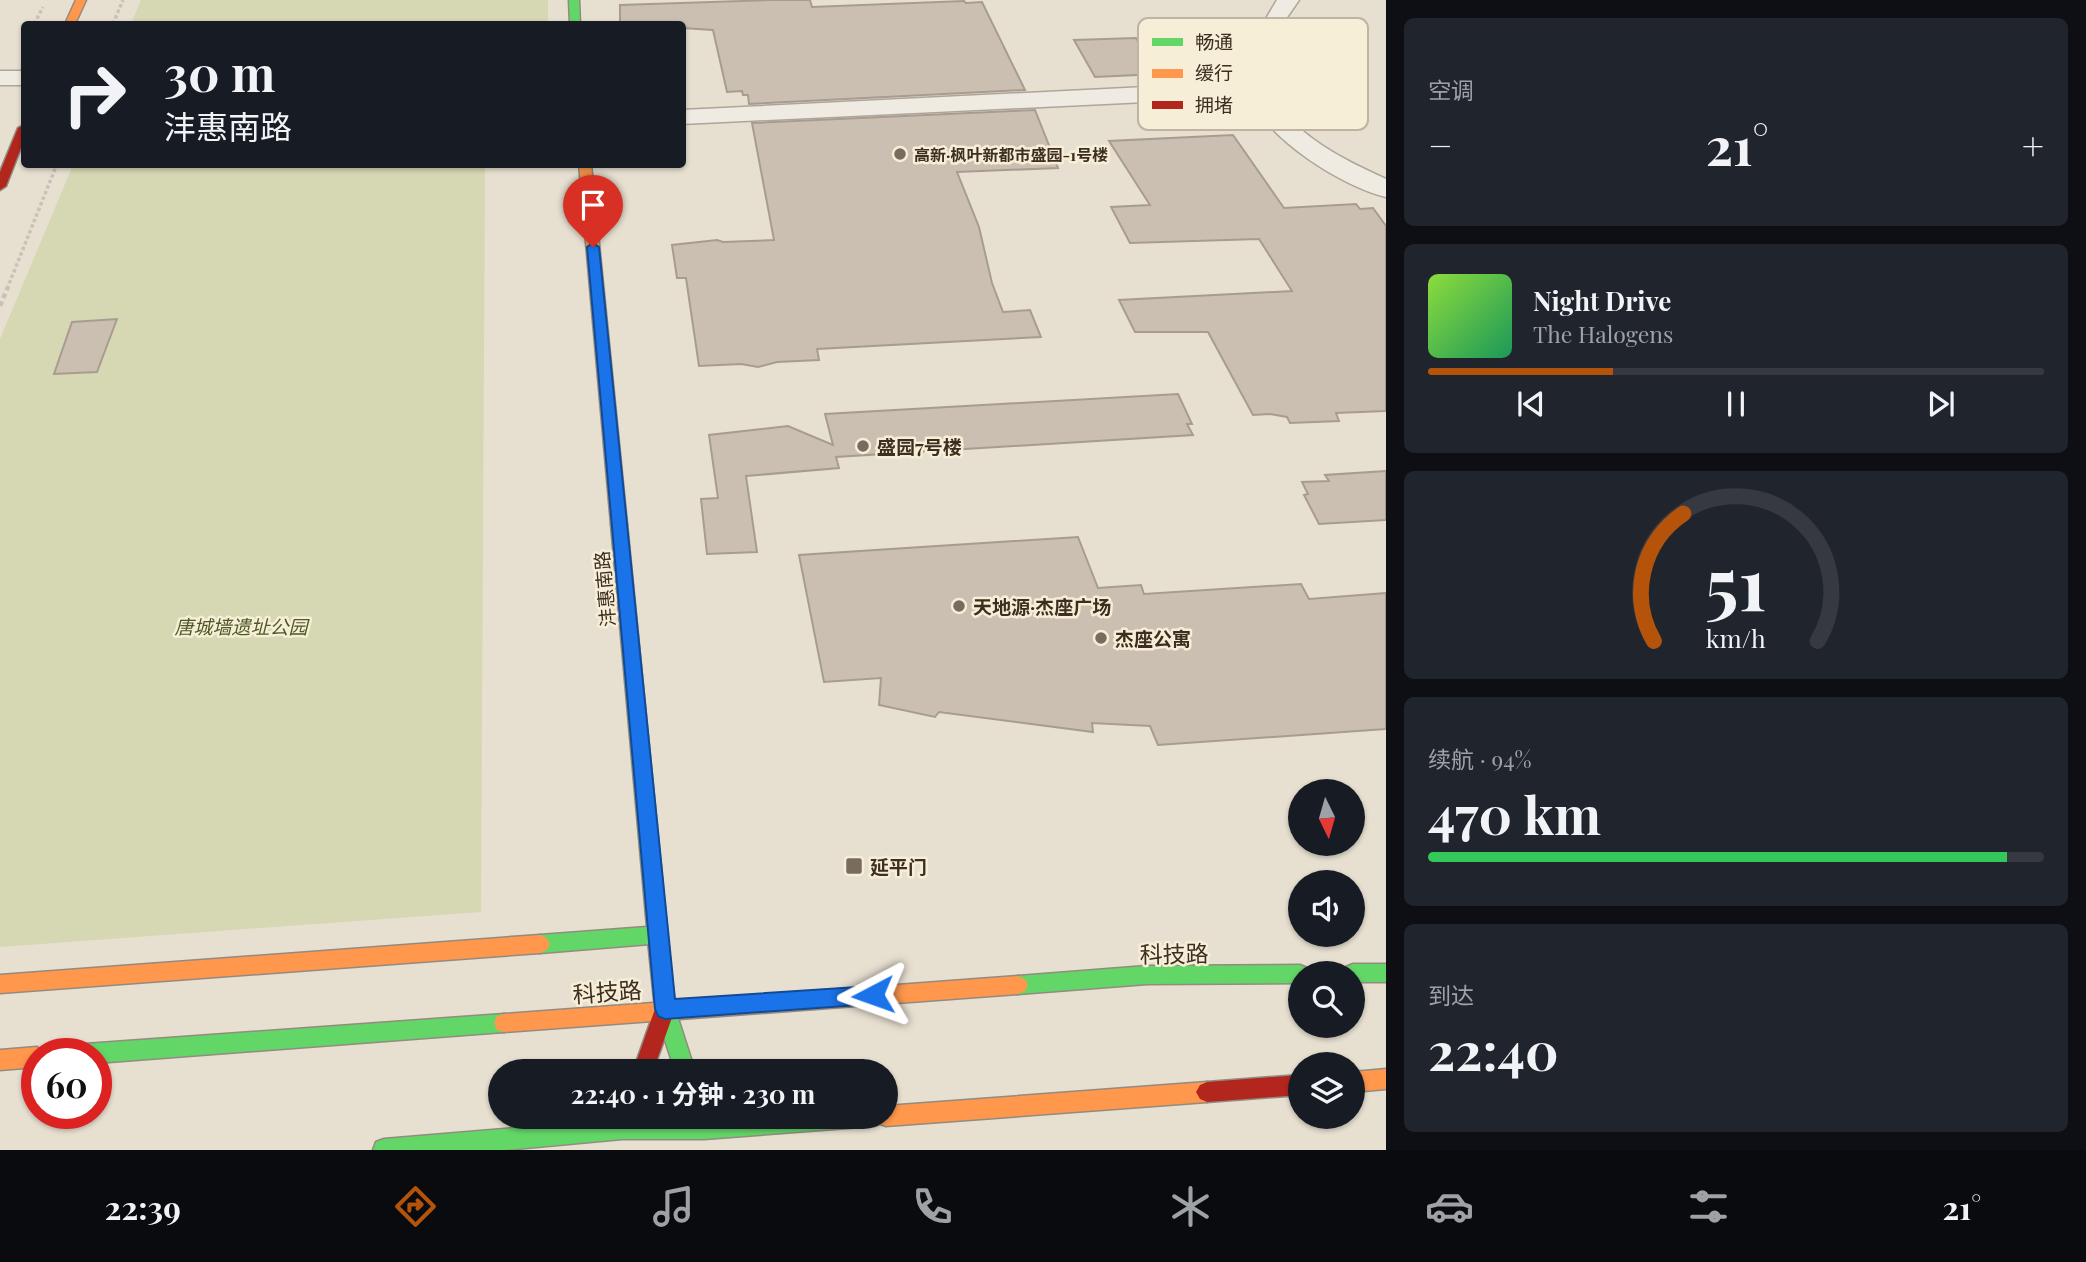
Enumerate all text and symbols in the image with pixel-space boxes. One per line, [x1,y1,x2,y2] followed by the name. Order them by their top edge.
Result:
[1138,18,1368,130] legend
[1195,28,1233,54] text: 畅通
[164,39,275,104] text: 30 m
[49,49,140,140] icon: right
[1195,59,1233,85] text: 缓行
[1428,74,1474,105] text: 空调
[1195,91,1233,117] text: 拥堵
[164,104,292,147] text: 沣惠南路
[1706,110,1769,179] text: 21°
[1428,119,1453,170] text: −
[2022,119,2044,170] text: +
[914,144,1108,165] place label: 高新·枫叶新都市盛园-1号楼
[892,146,908,162] marker: 高新·枫叶新都市盛园-1号楼
[563,175,623,247] pin
[574,186,612,224] icon: arrive
[1533,283,1671,318] text: Night Drive
[1533,318,1673,349] text: The Halogens
[1512,385,1550,423] icon: previous
[1717,385,1755,423] icon: pause
[1922,385,1960,423] icon: next
[877,433,962,459] place label: 盛园7号楼
[855,438,871,454] marker: 盛园7号楼
[1705,532,1767,629] text: 51
[588,550,620,628] street label: 沣惠南路
[973,593,1111,619] place label: 天地源·杰座广场
[951,598,967,614] marker: 天地源·杰座广场
[174,613,310,639] park label: 唐城墙遗址公园
[1706,621,1766,654] text: km/h
[1115,625,1191,651] place label: 杰座公寓
[1093,630,1109,646] marker: 杰座公寓
[1428,743,1532,774] text: 续航 · 94%
[1288,779,1365,856] north arrow
[1288,779,1365,1129] map controls
[1428,779,1601,848] text: 470 km
[870,853,927,879] place label: 延平门
[844,856,864,876] marker: 延平门
[1288,870,1365,947] button: sound
[1139,937,1209,969] street label: 科技路
[836,958,910,1032] position arrow
[1288,961,1365,1038] button: search
[572,973,642,1009] street label: 科技路
[1428,979,1474,1010] text: 到达
[1428,1015,1558,1084] text: 22:40
[21,1038,112,1129] speed limit sign: 60
[1288,1052,1365,1129] button: layers
[571,1076,815,1111] text: 22:40 · 1 分钟 · 230 m
[391,1182,440,1231] icon: directions
[649,1182,698,1231] icon: music
[908,1182,957,1231] icon: phone
[1166,1182,1215,1231] icon: climate
[1425,1182,1474,1231] icon: car
[1684,1182,1733,1231] icon: filters
[105,1185,181,1228] text: 22:39
[1942,1185,1981,1228] text: 21°

